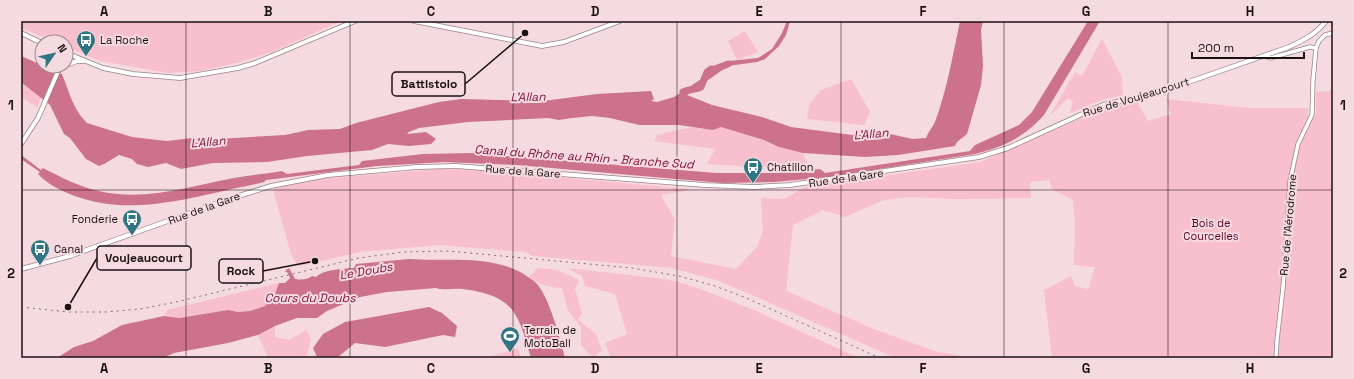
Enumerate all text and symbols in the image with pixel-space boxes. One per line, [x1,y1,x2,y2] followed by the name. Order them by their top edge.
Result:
[100,3,109,20] text: A
[264,3,273,20] text: B
[427,3,435,20] text: C
[591,3,600,20] text: D
[755,3,763,20] text: E
[920,3,927,20] text: F
[1082,3,1090,20] text: G
[1246,3,1254,20] text: H
[75,29,97,57] bus stop icon: La Roche
[100,33,149,47] place label: La Roche
[34,34,74,74] north arrow
[1192,34,1304,60] scale bar
[1198,40,1234,56] text: 200 m
[54,41,70,55] text: N
[392,72,465,96] callout: Battistolo
[1081,74,1191,120] street label: Rue de Voujeaucourt
[401,76,457,92] text: Battistolo
[510,89,546,105] water label: L'Allan
[8,97,14,114] text: 1
[1340,97,1346,114] text: 1
[853,124,890,143] water label: L'Allan
[190,132,227,151] water label: L'Allan
[474,141,696,173] water label: Canal du Rhône au Rhin - Branche Sud
[742,156,764,184] bus stop icon: Chatillon
[767,160,813,174] place label: Chatillon
[485,161,561,181] street label: Rue de la Gare
[808,166,884,190] street label: Rue de la Gare
[1277,174,1299,276] street label: Rue de l'Aérodrome
[166,189,242,227] street label: Rue de la Gare
[121,208,143,236] bus stop icon: Fonderie
[72,212,118,226] place label: Fonderie
[1183,216,1239,243] park label: Bois de Courcelles
[29,238,51,266] bus stop icon: Canal
[54,242,83,256] place label: Canal
[97,246,191,270] callout: Voujeaucourt
[105,250,183,266] text: Voujeaucourt
[338,258,394,284] water label: Le Doubs
[219,259,263,283] callout: Rock
[227,263,256,279] text: Rock
[7,265,15,282] text: 2
[1339,265,1347,282] text: 2
[264,290,356,306] water label: Cours du Doubs
[524,323,576,350] place label: Terrain de MotoBall
[499,325,521,353] sports icon: Terrain de MotoBall
[100,360,109,377] text: A
[264,360,273,377] text: B
[427,360,435,377] text: C
[591,360,600,377] text: D
[755,360,763,377] text: E
[920,360,927,377] text: F
[1082,360,1090,377] text: G
[1246,360,1254,377] text: H

